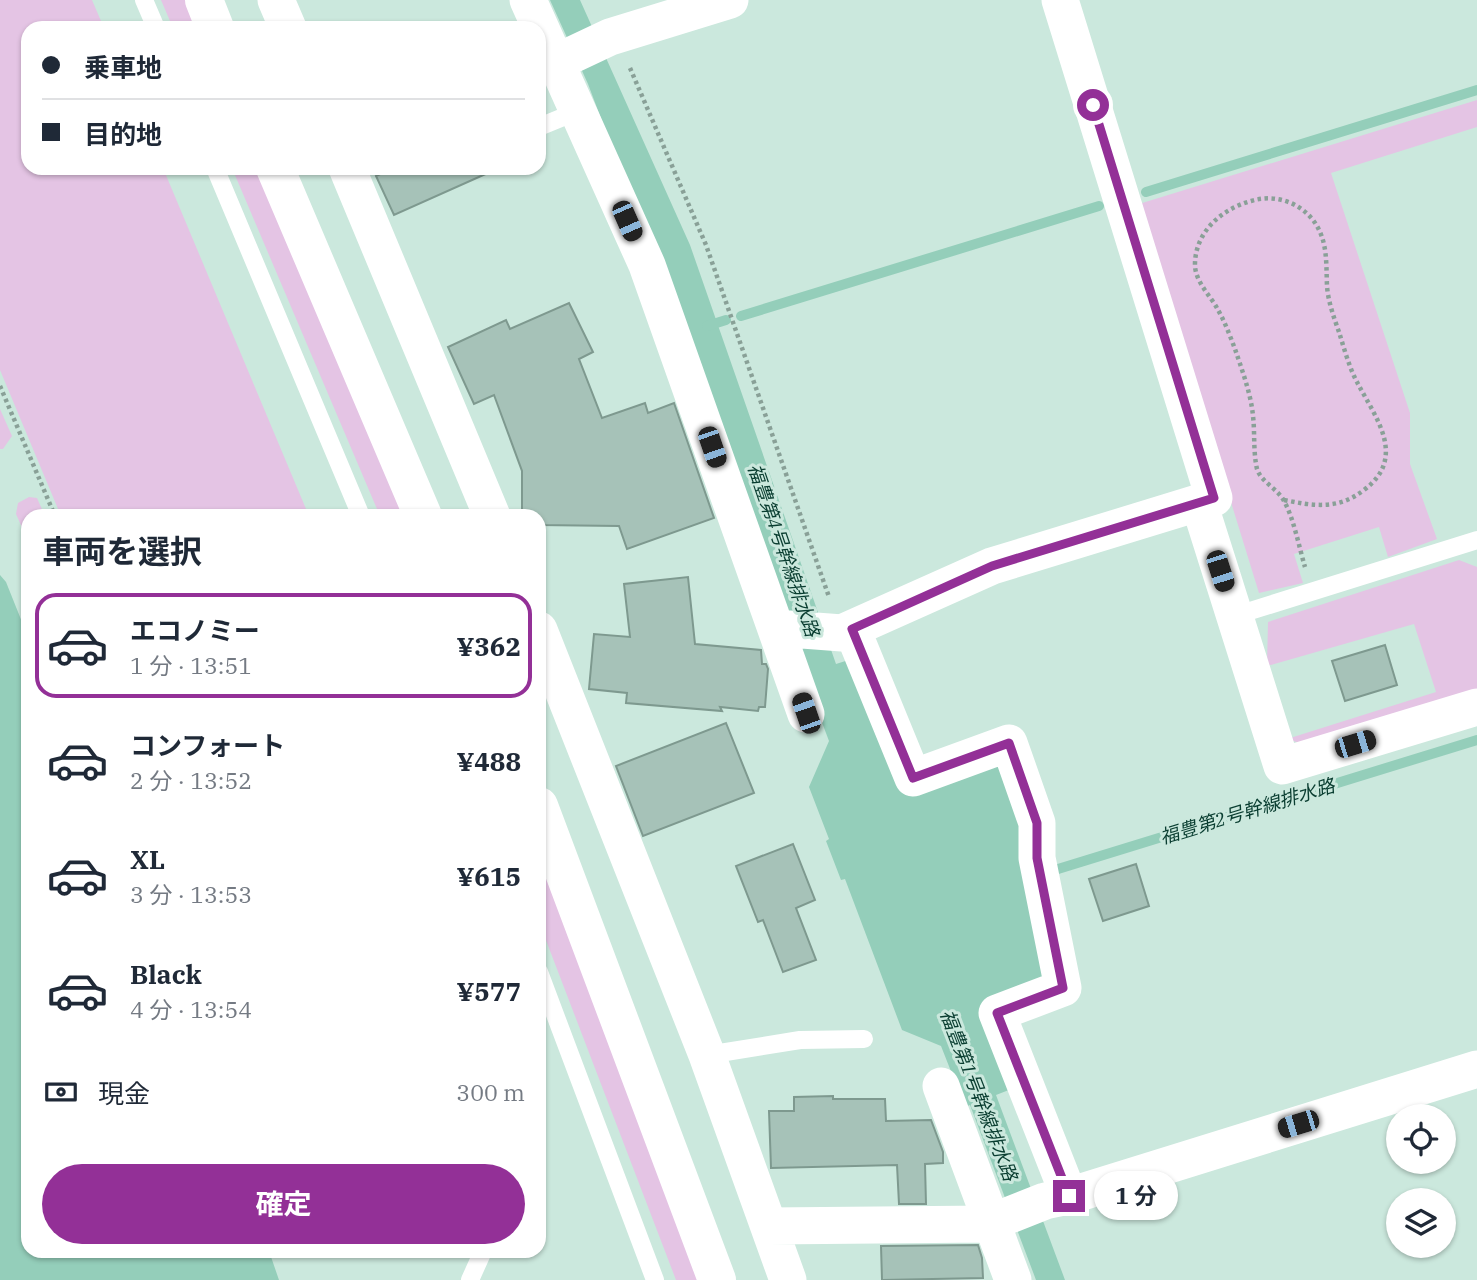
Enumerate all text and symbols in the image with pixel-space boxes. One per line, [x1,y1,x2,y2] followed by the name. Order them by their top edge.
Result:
[84,50,162,84] text: 乗車地
[1077,89,1109,121] route start
[84,117,162,151] text: 目的地
[609,198,646,244] car
[696,424,729,470] car
[743,460,826,642] water label: 福豊第4号幹線排水路
[42,530,202,572] text: 車両を選択
[1204,548,1237,594] car
[130,613,260,647] text: エコノミー
[46,614,109,677] icon: car
[456,629,521,663] text: ¥362
[130,650,252,680] text: 1 分 · 13:51
[790,690,823,736] car
[130,728,285,762] text: コンフォート
[1332,728,1379,760] car
[46,729,109,792] icon: car
[456,744,521,778] text: ¥488
[130,765,252,795] text: 2 分 · 13:52
[1157,772,1339,849] water label: 福豊第2号幹線排水路
[130,842,165,876] text: XL
[46,844,109,907] icon: car
[456,859,521,893] text: ¥615
[130,879,252,909] text: 3 分 · 13:53
[130,957,202,991] text: Black
[46,959,109,1022] icon: car
[456,974,521,1008] text: ¥577
[130,994,252,1024] text: 4 分 · 13:54
[935,1006,1023,1186] water label: 福豊第1号幹線排水路
[42,1073,80,1111] icon: cash
[98,1076,150,1110] text: 現金
[456,1077,525,1107] text: 300 m
[1386,1104,1456,1258] map controls
[1386,1104,1456,1174] button: locate
[1275,1108,1322,1140] car
[42,1164,525,1244] button: 確定
[1094,1172,1178,1220] callout: 1 分
[1053,1180,1085,1212] route end
[1115,1180,1157,1210] text: 1 分
[1386,1188,1456,1258] button: layers

